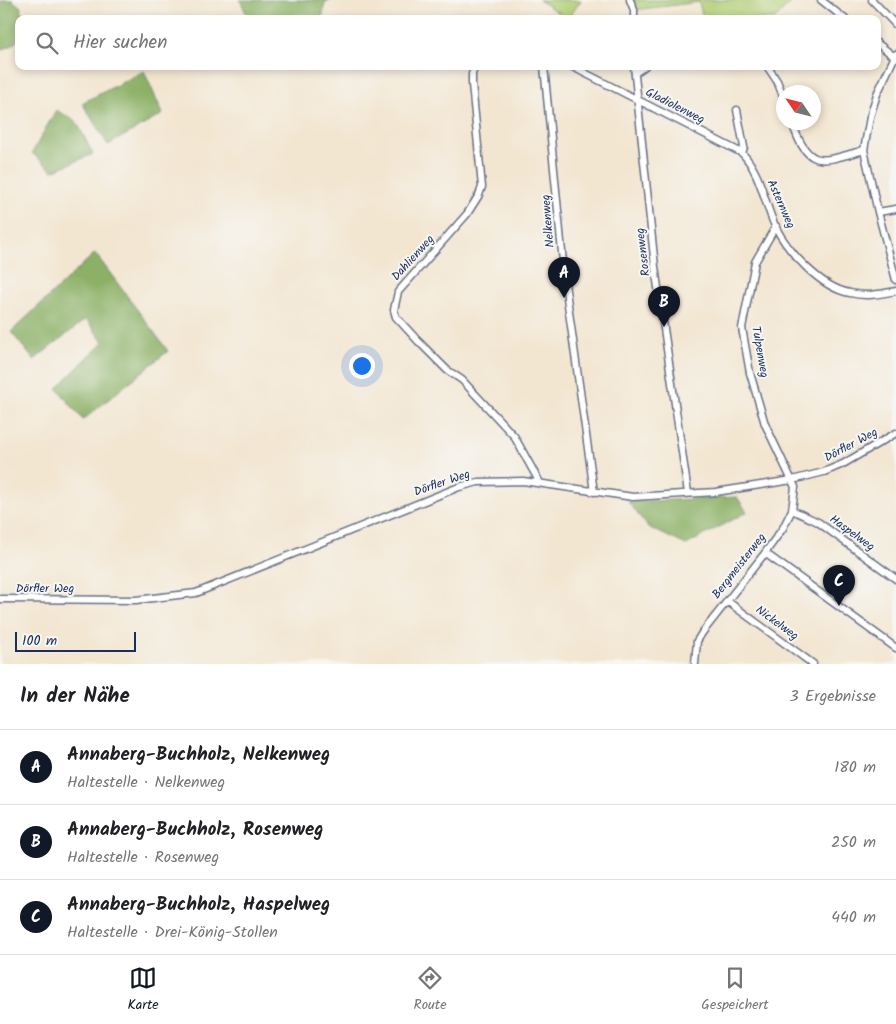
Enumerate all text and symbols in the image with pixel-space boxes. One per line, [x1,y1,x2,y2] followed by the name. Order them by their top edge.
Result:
[15,15,881,70] search box
[73,28,167,58] text: Hier suchen
[33,29,61,57] icon: search
[642,83,708,129] street label: Gladiolenweg
[776,85,821,130] north arrow
[762,176,800,232] street label: Asternweg
[536,193,560,248] street label: Nelkenweg
[631,226,655,277] street label: Rosenweg
[387,230,439,285] street label: Dahlienweg
[548,257,580,298] pin: A
[648,286,680,327] pin: B
[746,325,774,379] street label: Tulpenweg
[349,353,375,379] your location
[821,423,881,467] street label: Dörfler Weg
[411,464,473,501] street label: Dörfler Weg
[825,510,879,556] street label: Haspelweg
[707,529,771,603] street label: Bergmeisterweg
[823,565,855,606] pin: C
[16,579,74,598] street label: Dörfler Weg
[751,601,803,645] street label: Nickelweg
[15,629,136,652] scale bar
[22,630,57,652] text: 100 m
[20,680,130,713] text: In der Nähe
[789,684,876,709] text: 3 Ergebnisse
[67,740,330,770] text: Annaberg-Buchholz, Nelkenweg
[31,755,41,780] text: A
[834,755,876,780] text: 180 m
[67,770,225,795] text: Haltestelle · Nelkenweg
[67,815,323,845] text: Annaberg-Buchholz, Rosenweg
[31,830,41,855] text: B
[831,830,876,855] text: 250 m
[67,845,219,870] text: Haltestelle · Rosenweg
[67,890,330,920] text: Annaberg-Buchholz, Haspelweg
[31,905,41,930] text: C
[831,905,876,930] text: 440 m
[67,920,278,945] text: Haltestelle · Drei-König-Stollen
[127,964,159,1016] tab: Karte
[413,964,446,1016] tab: Route
[701,964,769,1016] tab: Gespeichert

